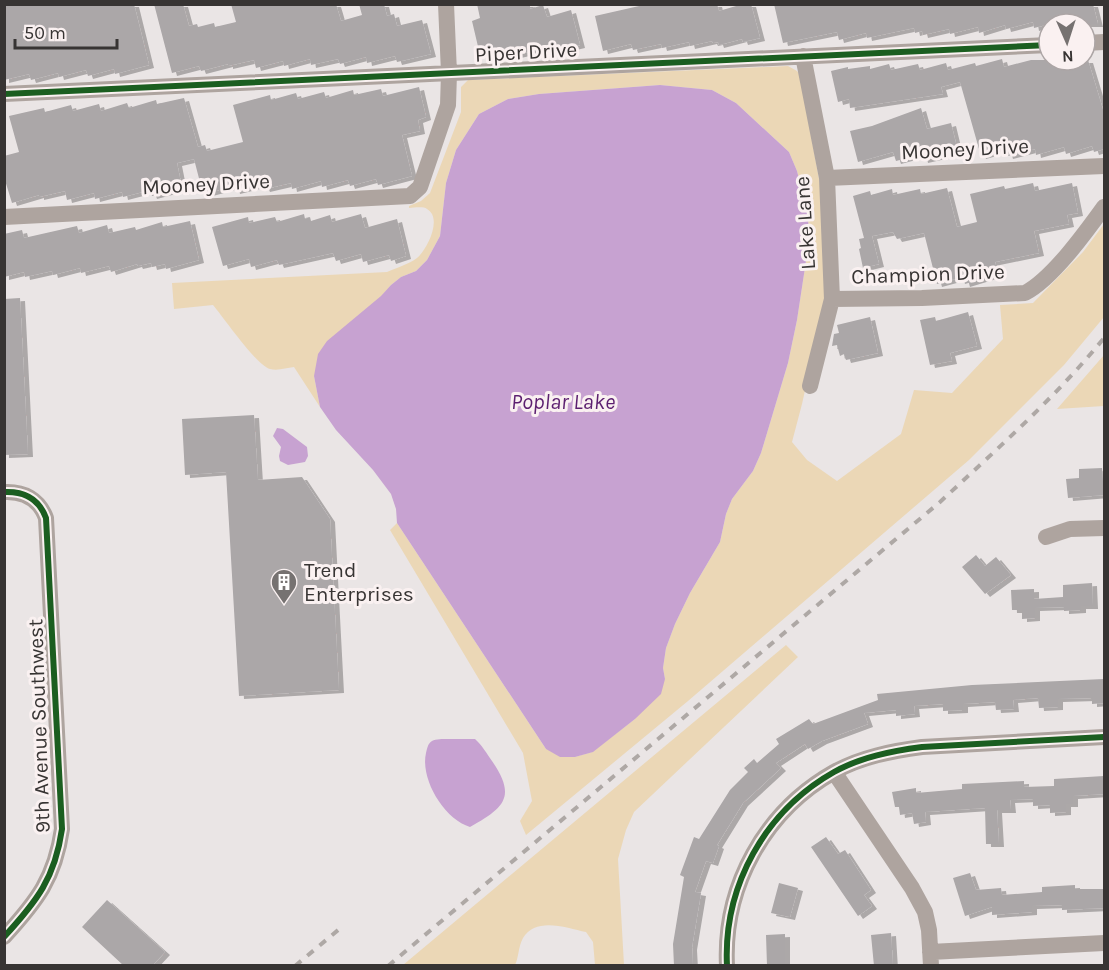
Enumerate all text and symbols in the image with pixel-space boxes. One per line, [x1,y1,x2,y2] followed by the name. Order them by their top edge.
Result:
[15,12,117,50] scale bar
[1037,12,1097,72] north arrow
[24,22,66,44] text: 50 m
[474,37,578,67] street label: Piper Drive
[1062,47,1074,66] text: N
[900,134,1030,164] street label: Mooney Drive
[141,169,271,199] street label: Mooney Drive
[790,175,820,271] street label: Lake Lane
[851,259,1005,289] street label: Champion Drive
[511,389,615,415] water label: Poplar Lake
[304,558,414,606] place label: Trend Enterprises
[269,567,299,605] building icon: Trend Enterprises
[23,618,55,833] street label: 9th Avenue Southwest

